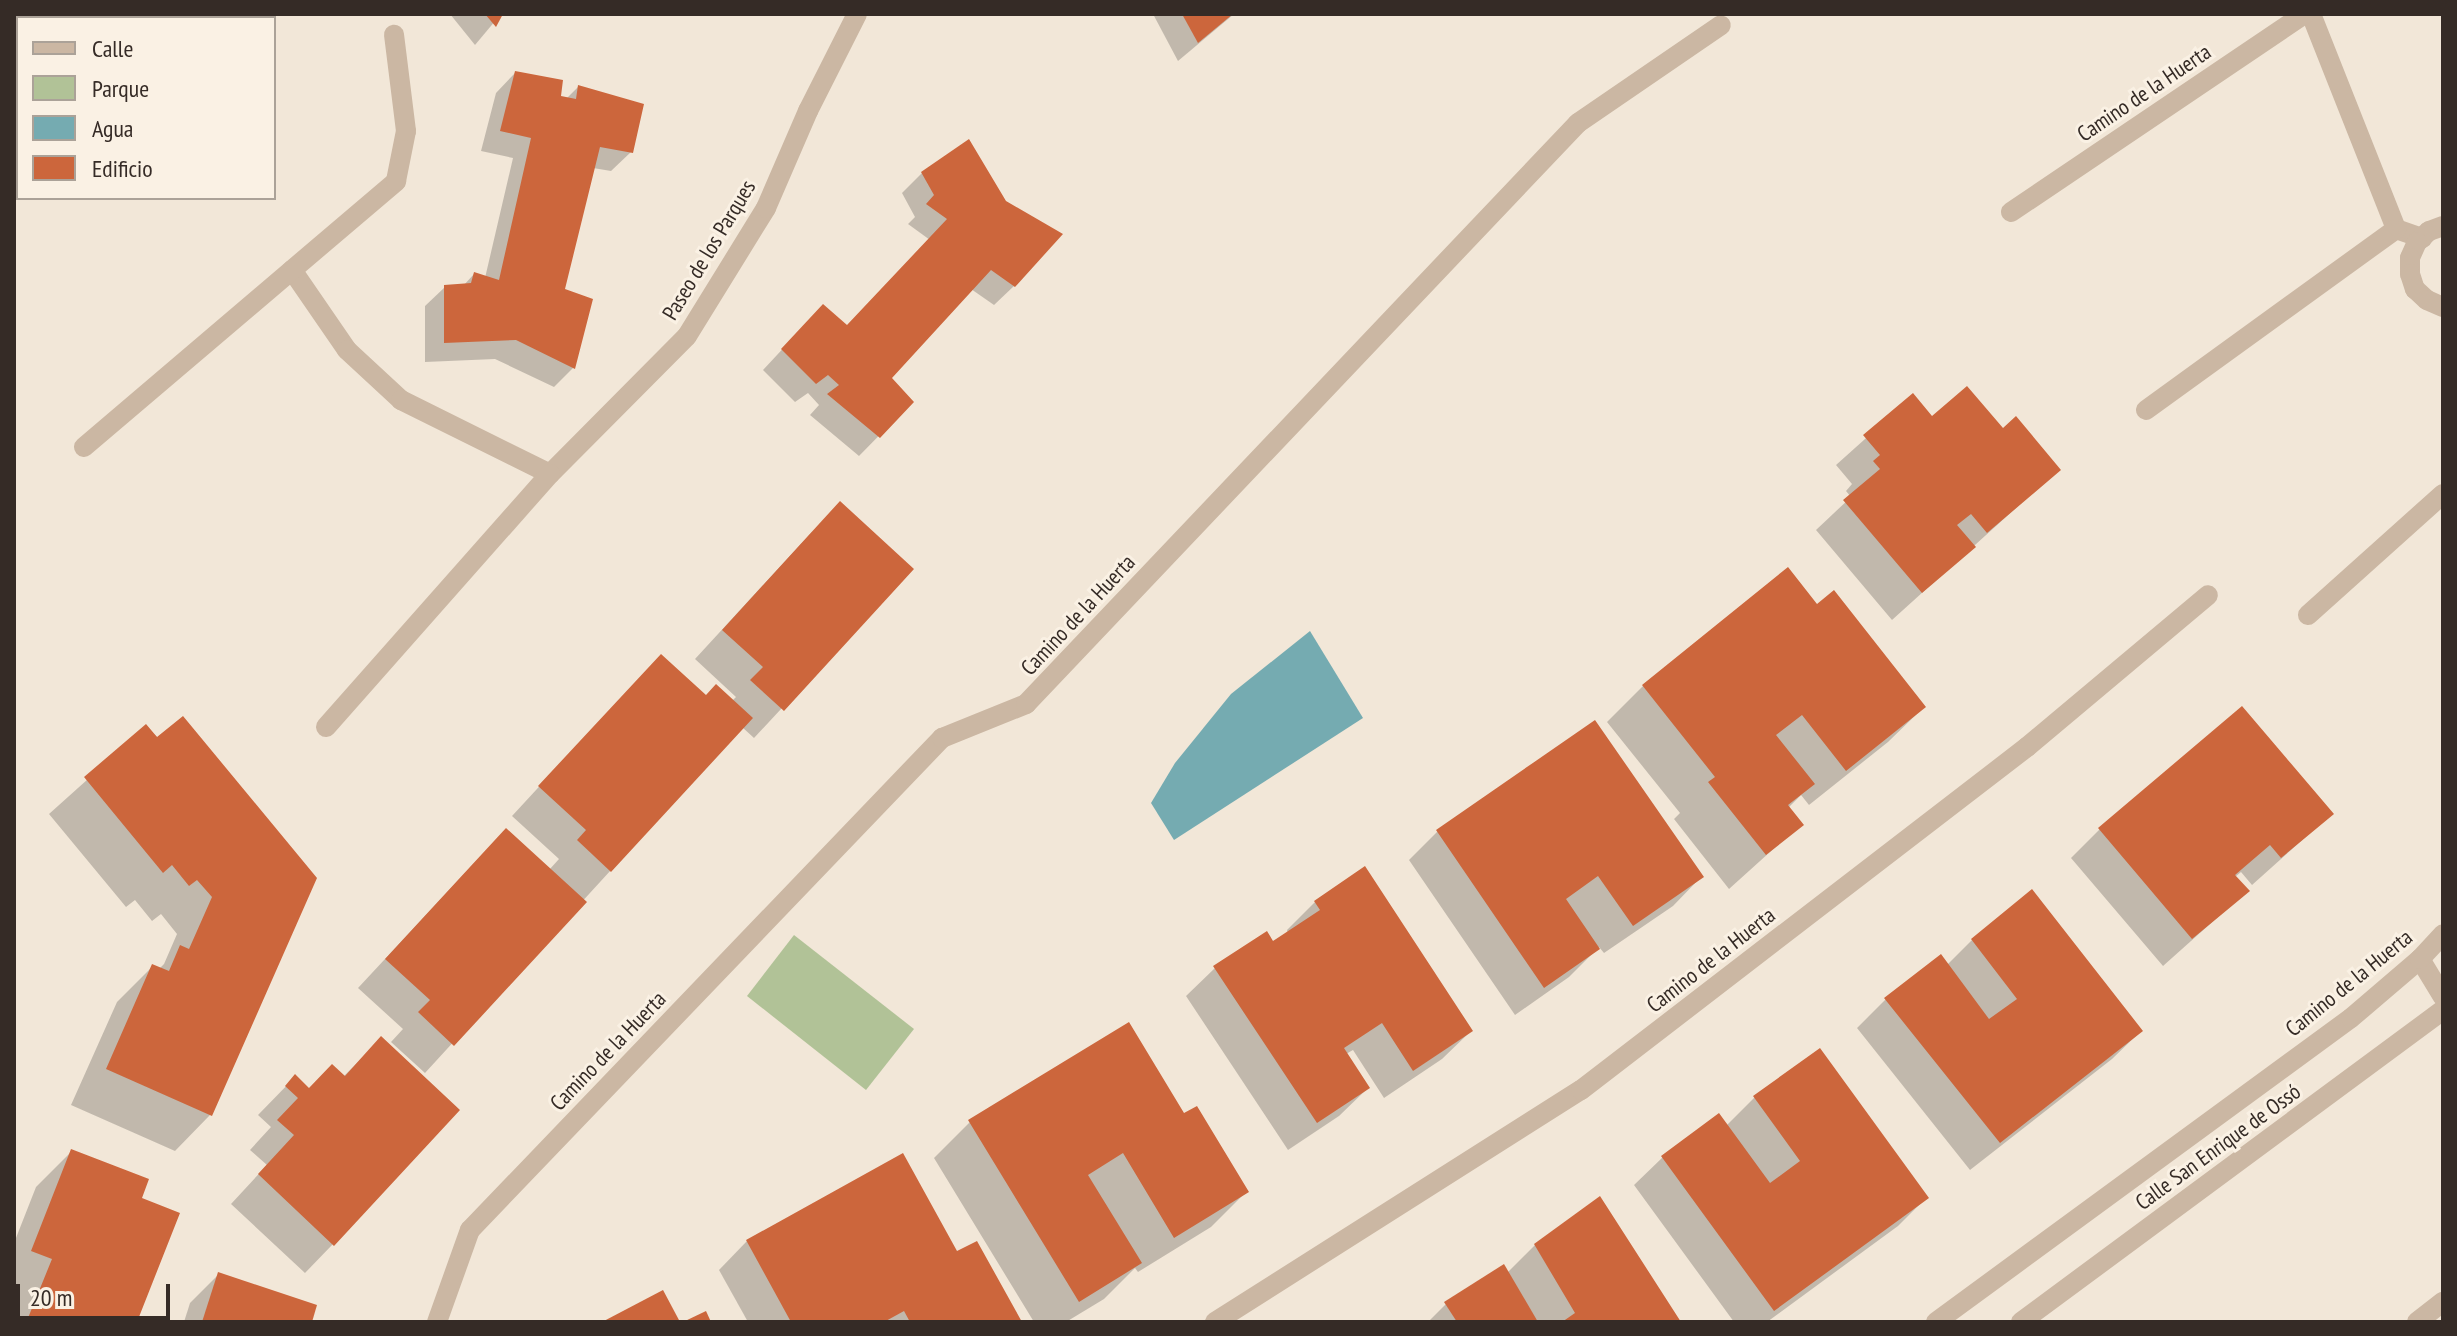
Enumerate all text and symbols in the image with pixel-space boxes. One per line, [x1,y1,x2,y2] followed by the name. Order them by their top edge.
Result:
[16,16,276,200] legend
[92,33,133,64] text: Calle
[2072,39,2216,147] street label: Camino de la Huerta
[92,73,149,104] text: Parque
[92,113,133,144] text: Agua
[92,153,153,184] text: Edificio
[657,175,761,325] street label: Paseo de los Parques
[1015,549,1141,681] street label: Camino de la Huerta
[1642,902,1780,1018] street label: Camino de la Huerta
[2280,924,2418,1042] street label: Camino de la Huerta
[545,986,671,1116] street label: Camino de la Huerta
[2130,1078,2306,1216] street label: Calle San Enrique de Ossó
[20,1268,174,1318] scale bar
[30,1282,72,1313] text: 20 m

